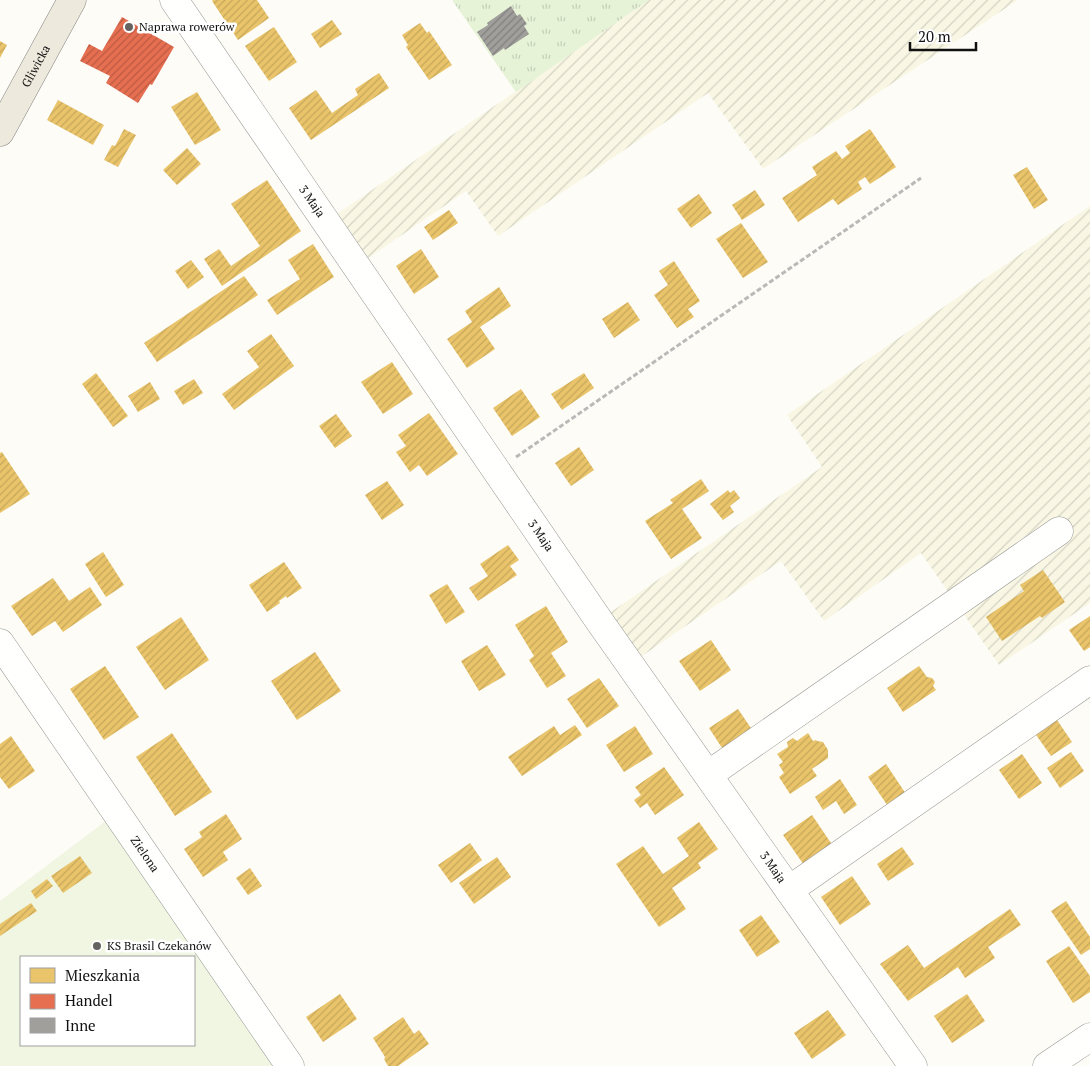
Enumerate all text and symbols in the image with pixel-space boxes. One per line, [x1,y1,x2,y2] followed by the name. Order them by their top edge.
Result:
[139,19,235,34] place label: Naprawa rowerów
[910,20,976,52] scale bar
[123,21,135,33] marker: Naprawa rowerów
[918,26,951,46] text: 20 m
[18,42,53,90] street label: Gliwicka
[296,182,328,220] street label: 3 Maja
[525,516,557,554] street label: 3 Maja
[128,833,163,875] street label: Zielona
[757,848,790,886] street label: 3 Maja
[107,938,212,953] place label: KS Brasil Czekanów
[91,940,103,952] marker: KS Brasil Czekanów
[20,956,195,1046] legend
[65,965,141,985] text: Mieszkania
[65,990,113,1010] text: Handel
[65,1015,96,1035] text: Inne

